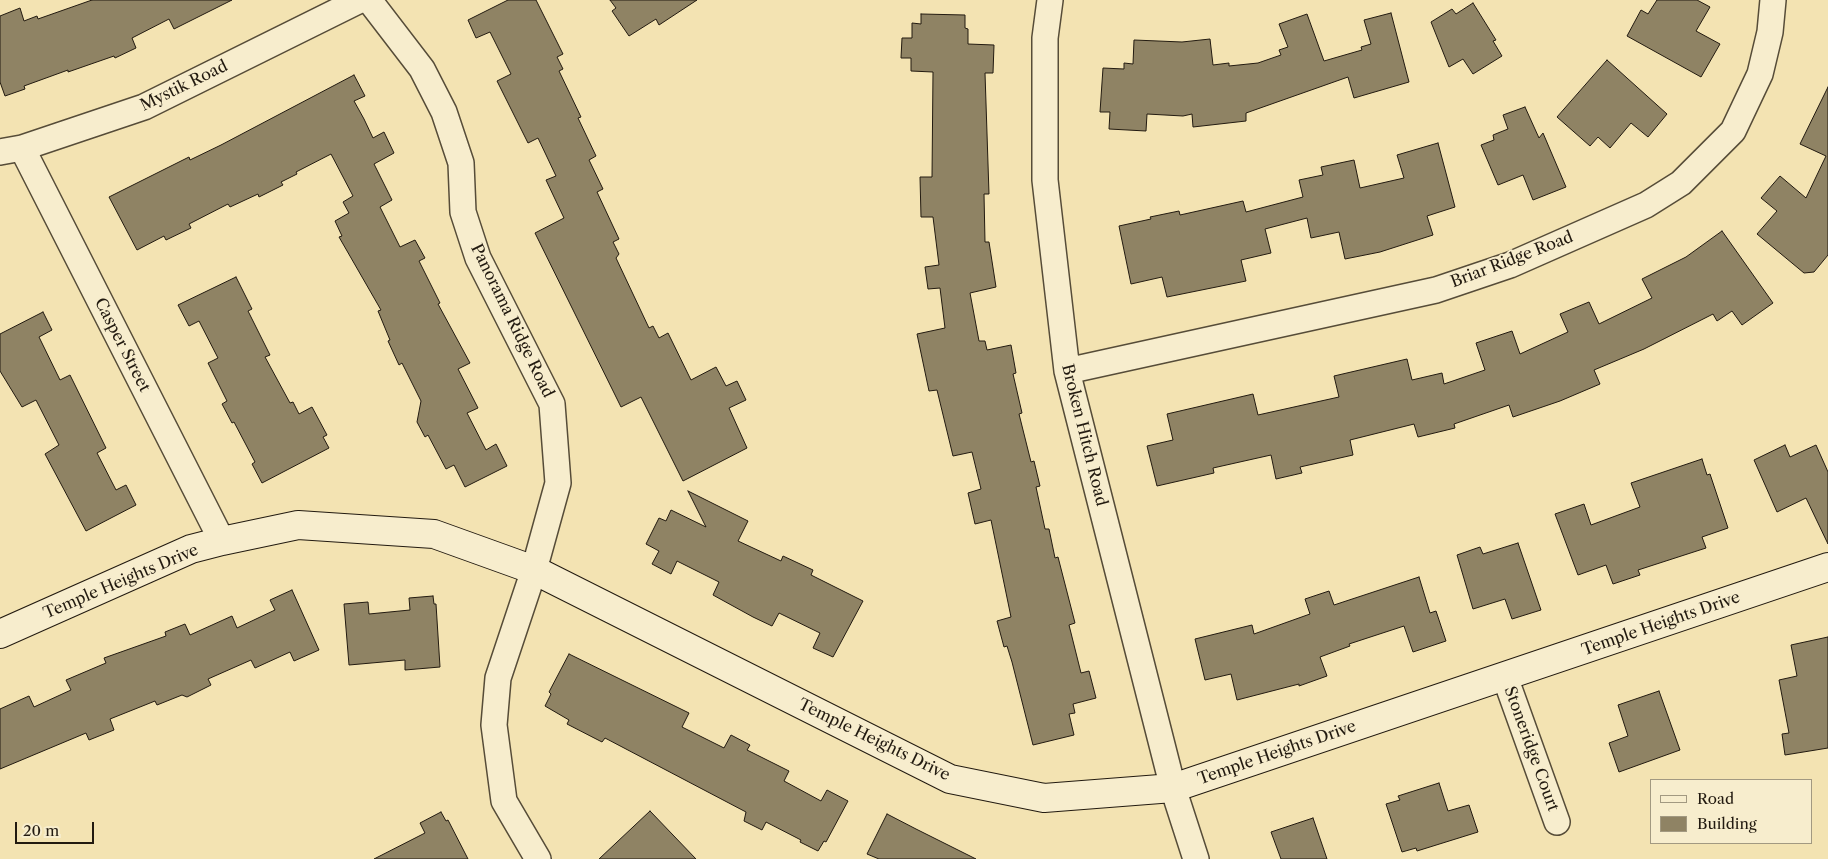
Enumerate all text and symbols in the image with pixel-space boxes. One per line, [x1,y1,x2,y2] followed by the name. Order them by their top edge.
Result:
[137,57,231,115] street label: Mystik Road
[1448,228,1576,292] street label: Briar Ridge Road
[466,241,558,401] street label: Panorama Ridge Road
[90,295,154,395] street label: Casper Street
[1057,362,1111,508] street label: Broken Hitch Road
[41,541,201,623] street label: Temple Heights Drive
[1579,588,1743,660] street label: Temple Heights Drive
[1500,684,1562,814] street label: Stoneridge Court
[795,695,953,785] street label: Temple Heights Drive
[1195,717,1359,789] street label: Temple Heights Drive
[1650,779,1813,844] legend
[1697,789,1734,808] text: Road
[18,812,96,844] scale bar
[1697,814,1757,833] text: Building
[23,821,59,840] text: 20 m

